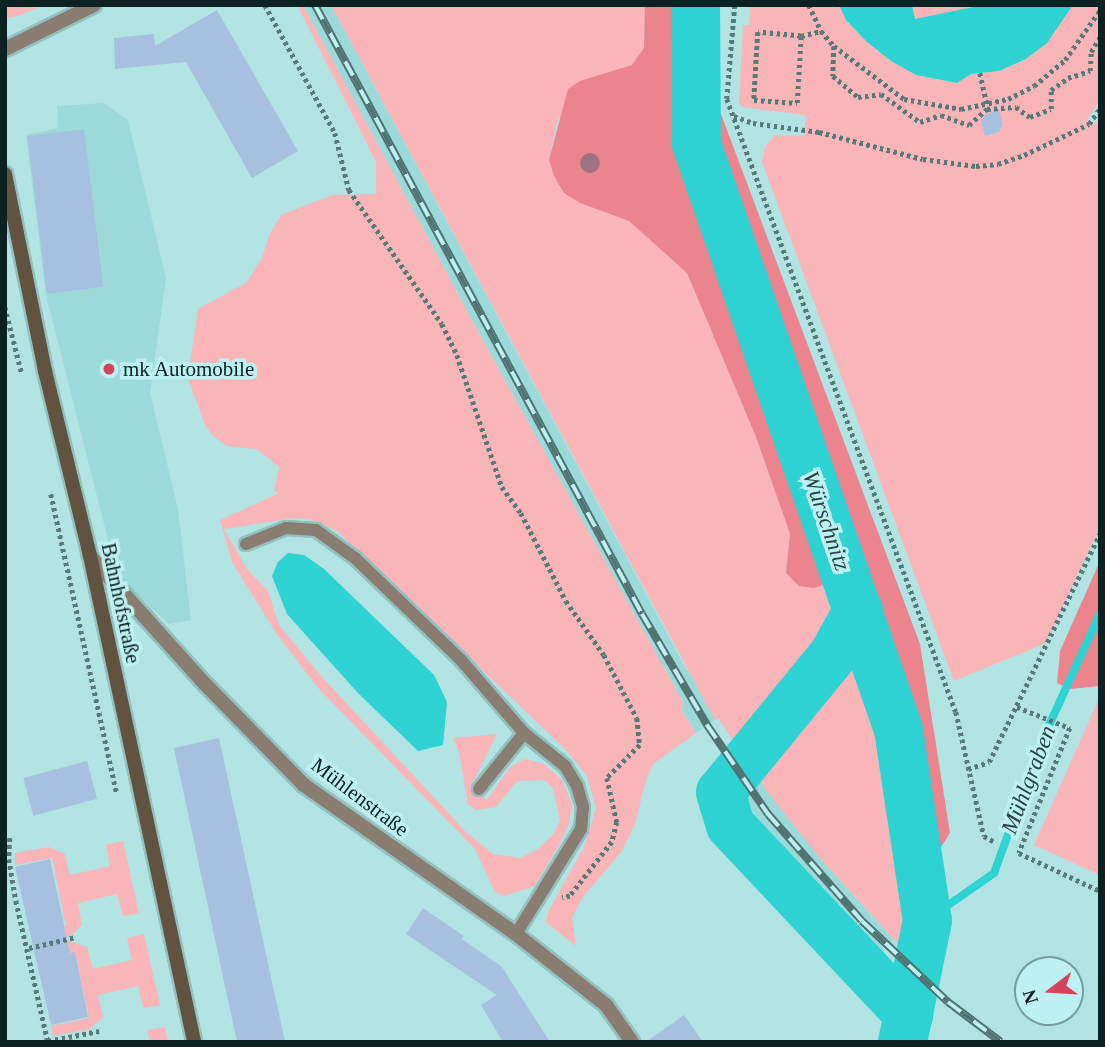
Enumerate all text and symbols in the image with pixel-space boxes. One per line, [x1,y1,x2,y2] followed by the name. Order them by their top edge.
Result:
[123,356,255,382] place label: mk Automobile
[101,361,117,377] marker: mk Automobile
[796,468,856,574] water label: Würschnitz
[96,540,146,666] street label: Bahnhofstraße
[996,722,1062,838] water label: Mühlgraben
[306,752,414,842] street label: Mühlenstraße
[1014,956,1084,1026] north arrow
[1018,987,1042,1006] text: N

